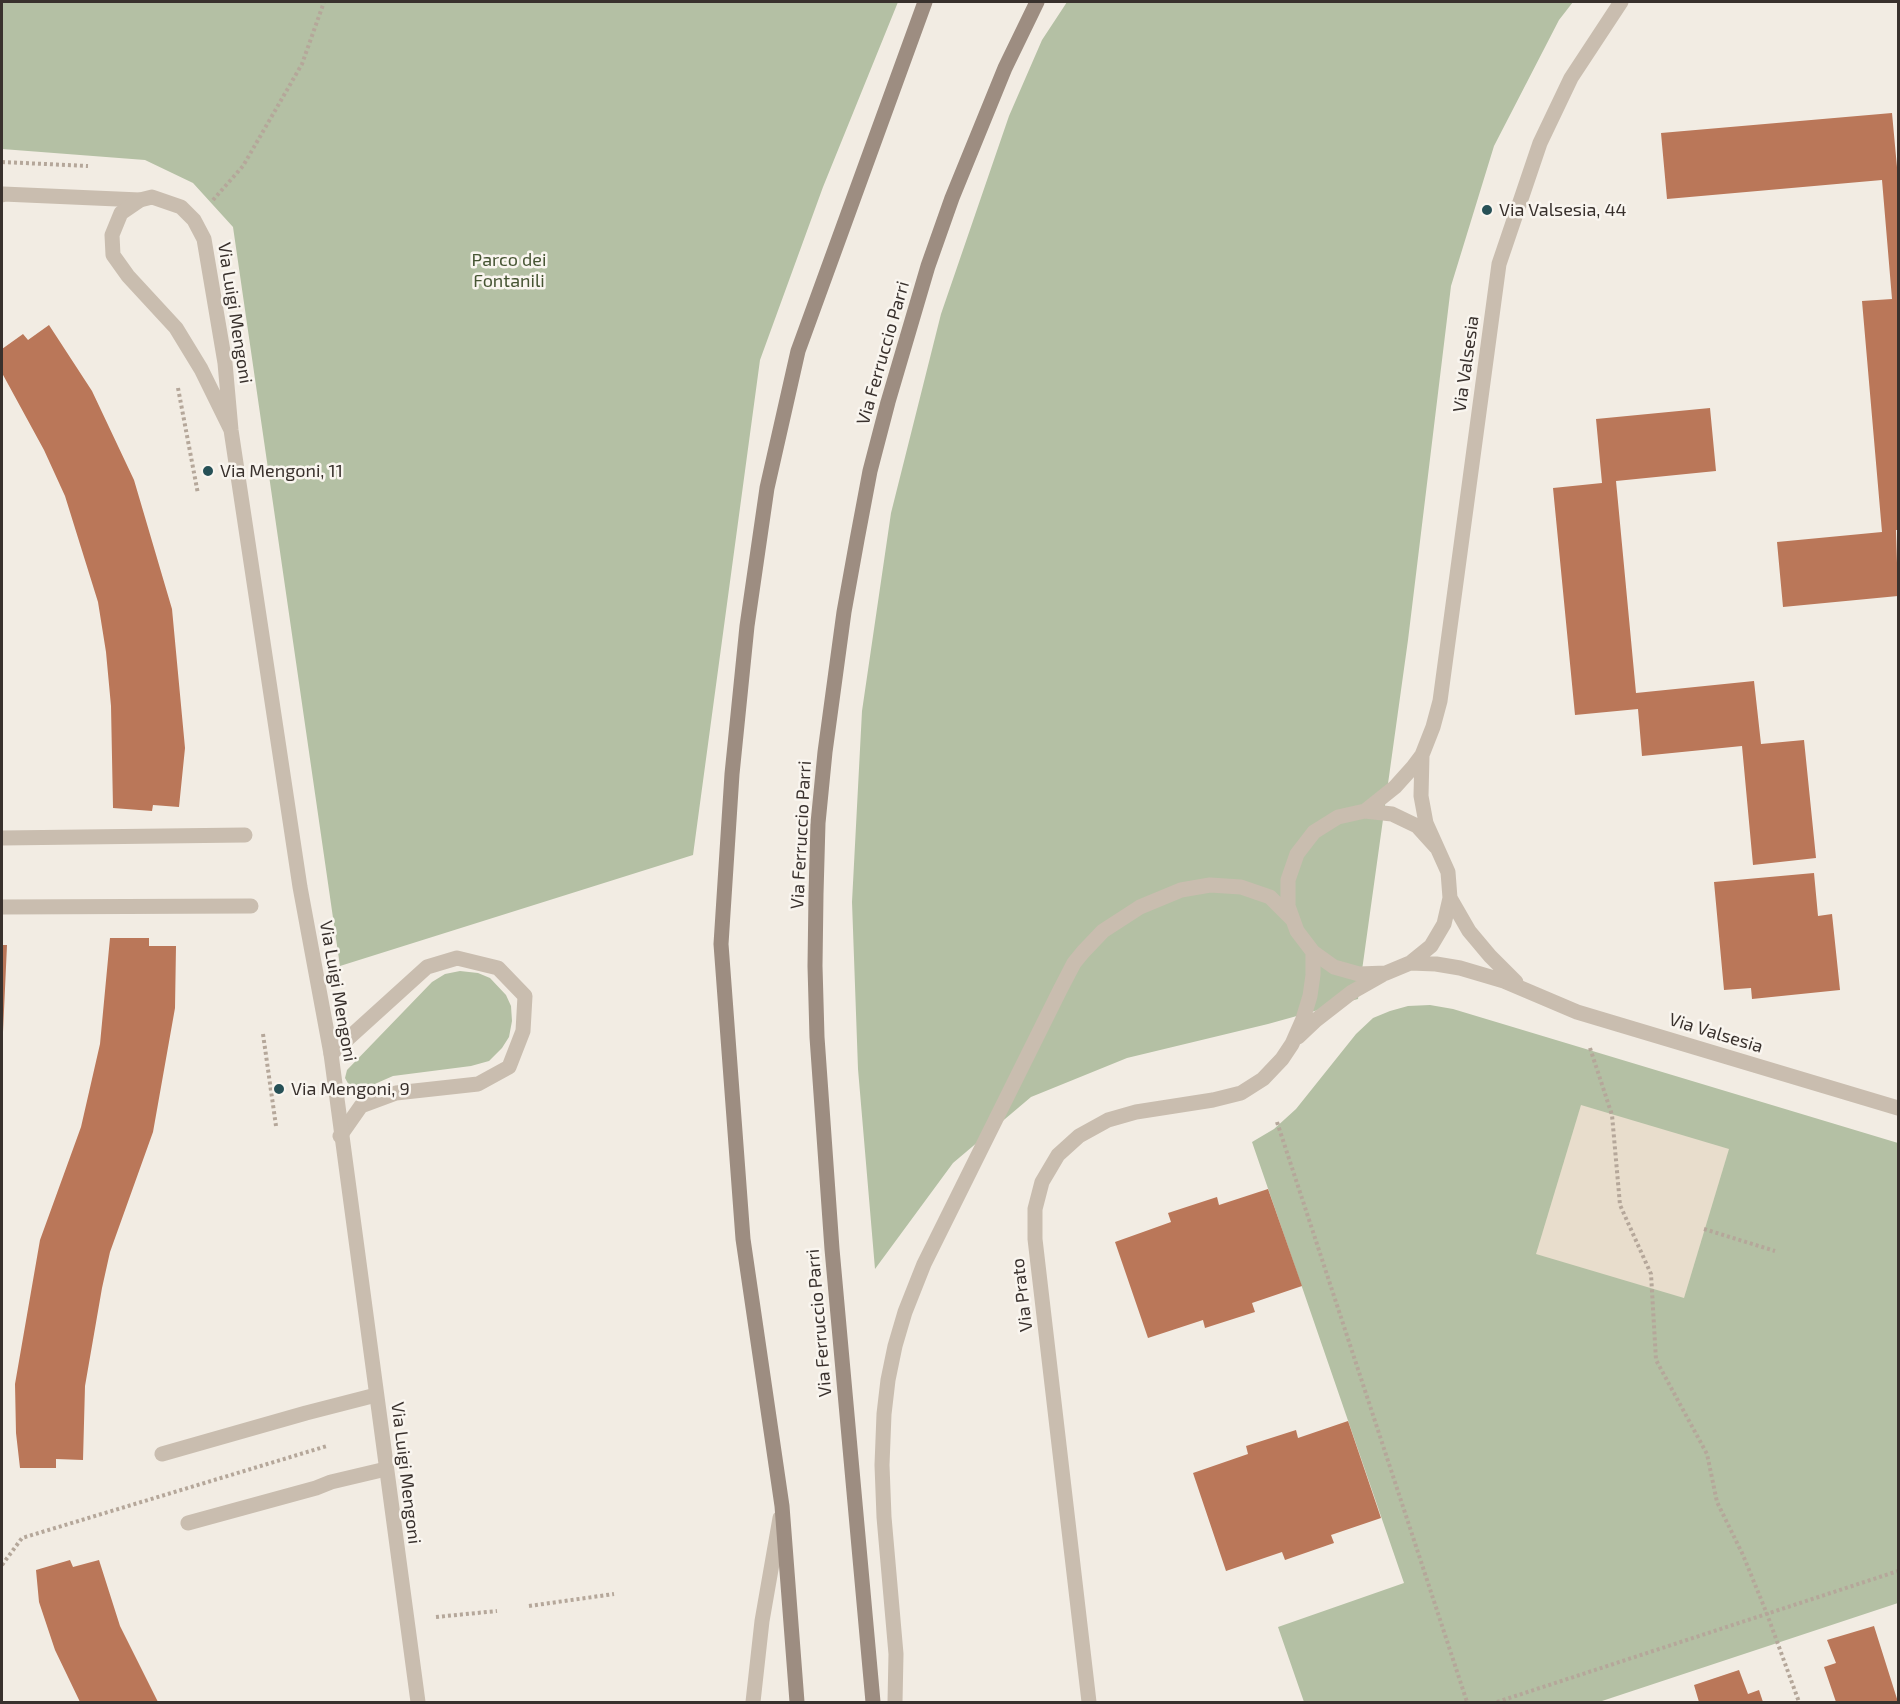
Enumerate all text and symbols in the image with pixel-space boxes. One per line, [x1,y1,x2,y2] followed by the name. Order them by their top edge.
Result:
[1499,199,1627,221] place label: Via Valsesia, 44
[1480,203,1494,217] marker: Via Valsesia, 44
[213,241,257,385] street label: Via Luigi Mengoni
[472,249,546,292] park label: Parco dei Fontanili
[852,279,914,427] street label: Via Ferruccio Parri
[1449,314,1483,414] street label: Via Valsesia
[220,460,343,482] place label: Via Mengoni, 11
[201,464,215,478] marker: Via Mengoni, 11
[786,760,816,910] street label: Via Ferruccio Parri
[315,919,361,1063] street label: Via Luigi Mengoni
[1666,1008,1766,1058] street label: Via Valsesia
[291,1078,410,1100] place label: Via Mengoni, 9
[272,1082,286,1096] marker: Via Mengoni, 9
[802,1248,836,1398] street label: Via Ferruccio Parri
[1007,1257,1037,1333] street label: Via Prato
[387,1401,425,1545] street label: Via Luigi Mengoni

